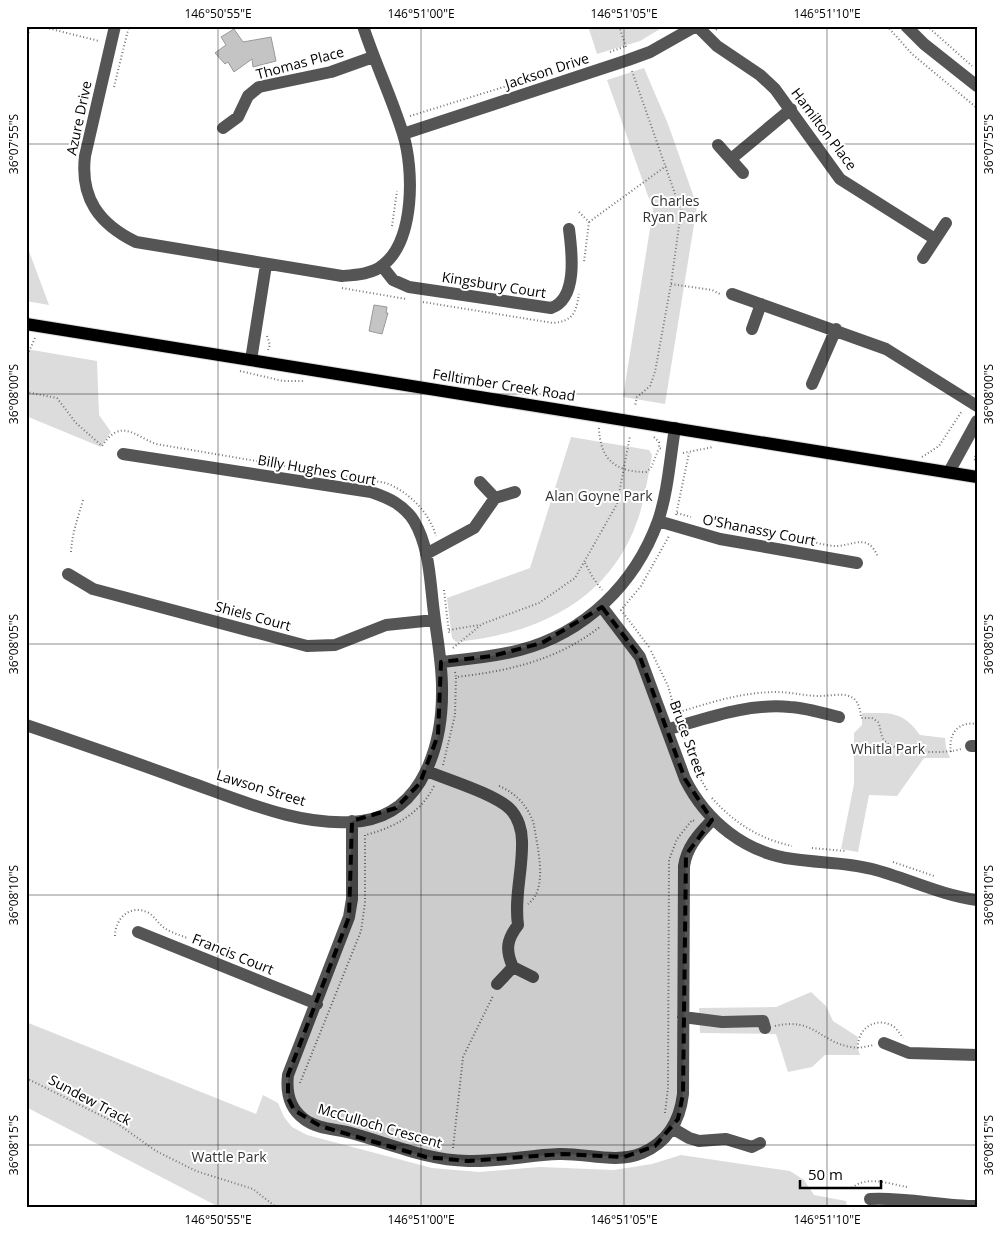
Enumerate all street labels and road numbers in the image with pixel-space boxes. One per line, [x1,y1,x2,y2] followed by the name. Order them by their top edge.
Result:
[254,42,346,83] street label: Thomas Place
[501,48,591,94] street label: Jackson Drive
[61,79,96,157] street label: Azure Drive
[787,84,862,174] street label: Hamilton Place
[441,267,547,302] street label: Kingsbury Court
[431,364,577,405] street label: Felltimber Creek Road
[256,450,378,489] street label: Billy Hughes Court
[701,509,817,550] street label: O'Shanassy Court
[213,596,293,635] street label: Shiels Court
[666,698,711,780] street label: Bruce Street
[214,765,308,810] street label: Lawson Street
[190,929,277,979] street label: Francis Court
[46,1070,135,1130] street label: Sundew Track
[316,1099,444,1152] street label: McCulloch Crescent

